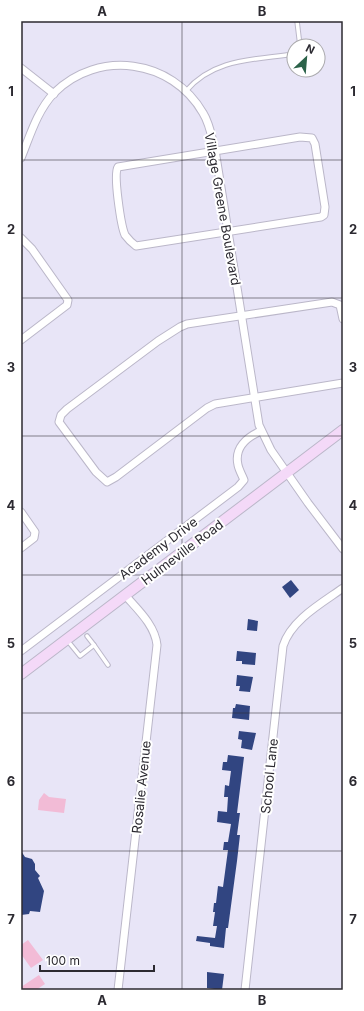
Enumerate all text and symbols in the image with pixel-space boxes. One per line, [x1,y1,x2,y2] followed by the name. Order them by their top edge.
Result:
[97,3,107,19] text: A
[258,3,267,19] text: B
[286,38,326,78] north arrow
[304,41,317,57] text: N
[8,83,14,99] text: 1
[350,83,356,99] text: 1
[202,131,244,287] street label: Village Greene Boulevard
[7,221,15,237] text: 2
[349,221,357,237] text: 2
[7,359,15,375] text: 3
[349,359,357,375] text: 3
[7,497,16,513] text: 4
[349,497,358,513] text: 4
[116,513,200,583] street label: Academy Drive
[138,516,226,588] street label: Hulmeville Road
[7,635,15,651] text: 5
[349,635,357,651] text: 5
[257,737,281,815] street label: School Lane
[128,740,154,834] street label: Rosalie Avenue
[7,773,15,789] text: 6
[349,773,357,789] text: 6
[7,911,15,927] text: 7
[349,911,357,927] text: 7
[40,947,154,973] scale bar
[46,953,80,968] text: 100 m
[97,992,107,1008] text: A
[258,992,267,1008] text: B

